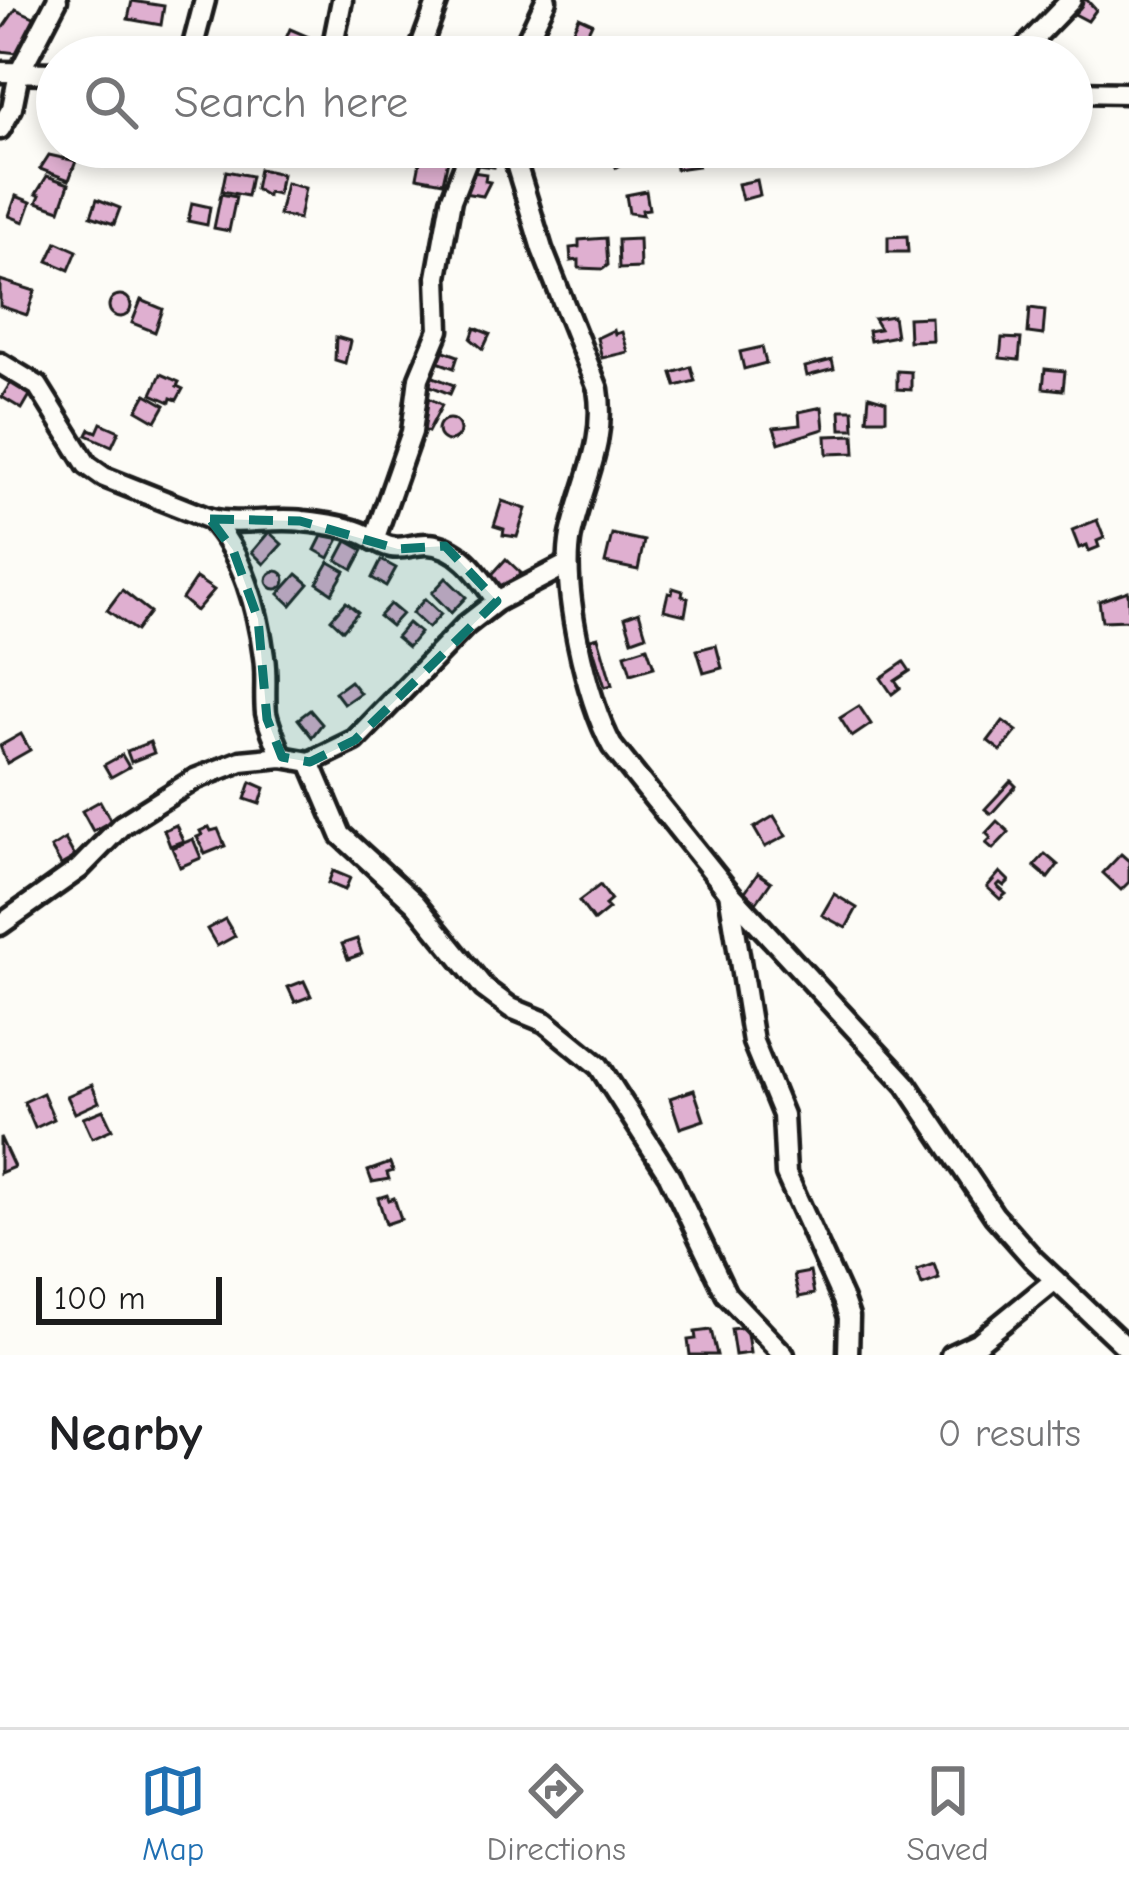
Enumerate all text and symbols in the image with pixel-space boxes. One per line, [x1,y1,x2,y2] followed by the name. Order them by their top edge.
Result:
[36,36,1093,168] search box
[78,69,144,135] icon: search
[174,76,408,128] text: Search here
[36,1271,222,1324] scale bar
[54,1279,146,1317] text: 100 m
[48,1404,202,1463] text: Nearby
[938,1411,1081,1456] text: 0 results
[140,1758,206,1868] tab: Map
[487,1758,626,1868] tab: Directions
[906,1758,989,1868] tab: Saved

